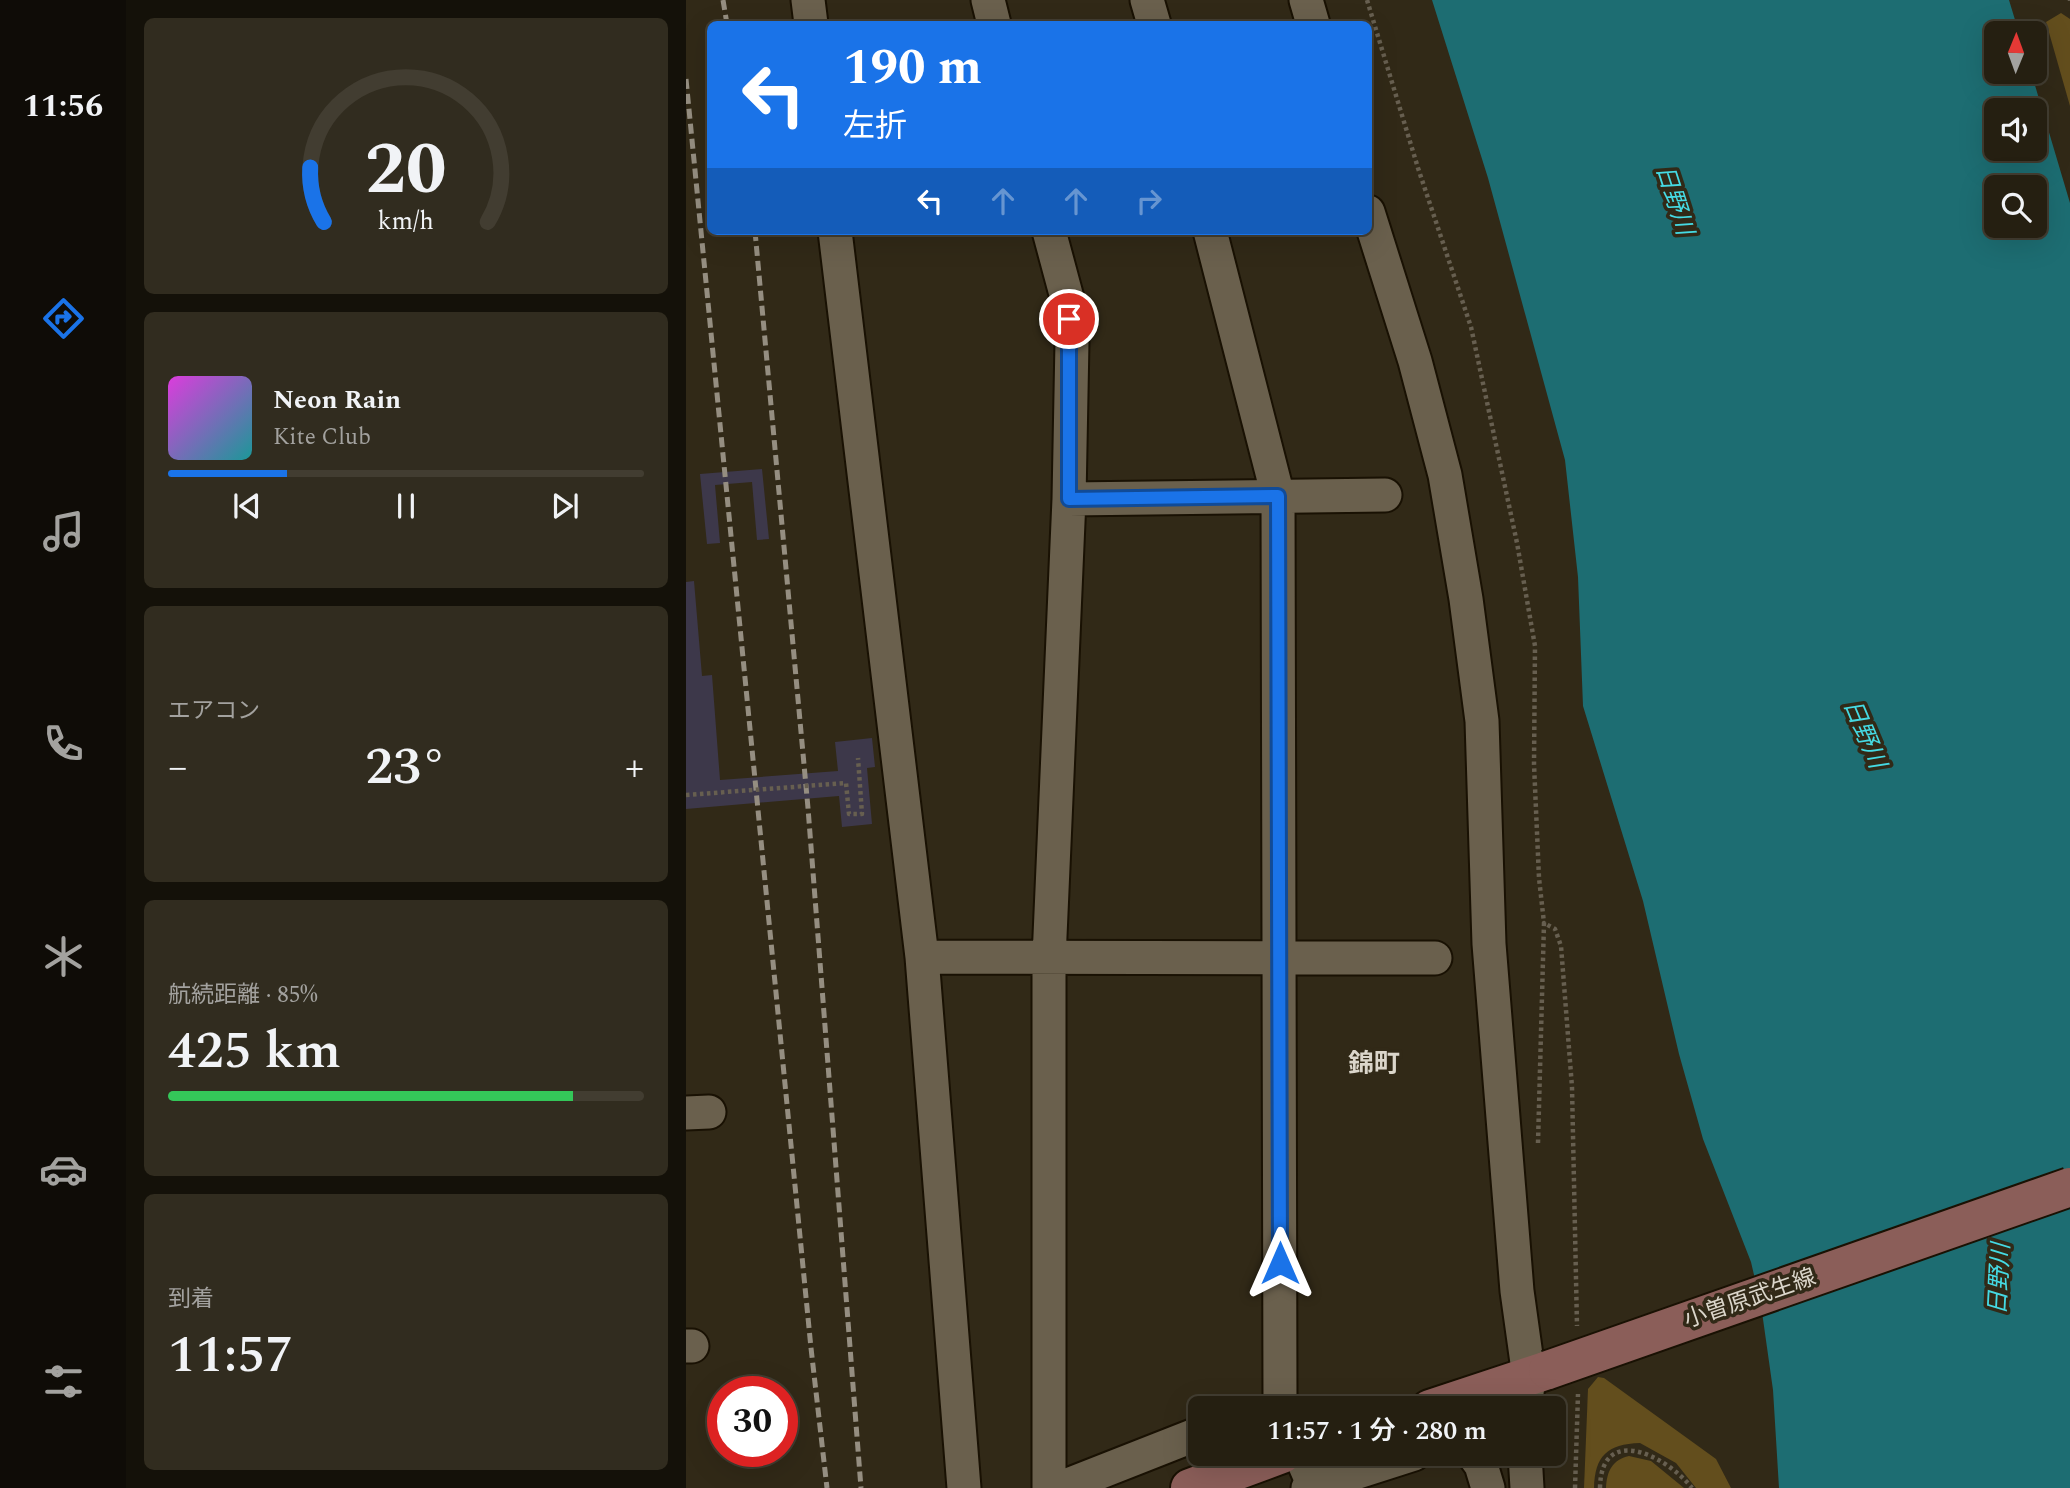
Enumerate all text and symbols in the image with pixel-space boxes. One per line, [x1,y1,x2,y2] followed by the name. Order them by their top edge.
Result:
[1984,21,2048,84] north arrow
[1984,21,2047,238] map controls
[843,31,982,106] text: 190 m
[728,49,819,140] icon: left
[23,82,103,131] text: 11:56
[1984,98,2047,161] button: sound
[843,102,907,151] text: 左折
[365,115,447,226] text: 20
[1646,160,1703,243] water label: 日野川
[1984,175,2047,238] button: search
[911,182,949,220] icon: left
[984,182,1022,220] icon: ahead
[1057,182,1095,220] icon: ahead
[1130,182,1168,220] icon: right
[378,203,434,241] text: km/h
[1039,289,1099,349] pin
[39,294,88,343] icon: directions
[1050,300,1088,338] icon: arrive
[273,380,401,420] text: Neon Rain
[273,420,371,455] text: Kite Club
[228,487,266,525] icon: previous
[387,487,425,525] icon: pause
[546,487,584,525] icon: next
[39,507,88,556] icon: music
[168,694,260,729] text: エアコン
[1833,694,1896,777] water label: 日野川
[39,719,88,768] icon: phone
[365,728,447,807] text: 23°
[168,739,187,797] text: −
[625,739,644,797] text: +
[39,932,88,981] icon: climate
[168,978,318,1013] text: 航続距離 · 85%
[168,1012,341,1091] text: 425 km
[1348,1044,1400,1084] district label: 錦町
[39,1145,88,1194] icon: car
[1243,1226,1317,1300] position arrow
[1980,1239,2020,1316] water label: 日野川
[1679,1260,1821,1338] street label: 小曽原武生線
[168,1282,214,1317] text: 到着
[168,1316,293,1395] text: 11:57
[39,1357,88,1406] icon: filters
[707,1376,798,1467] speed limit sign: 30
[1267,1411,1487,1451] text: 11:57 · 1 分 · 280 m

